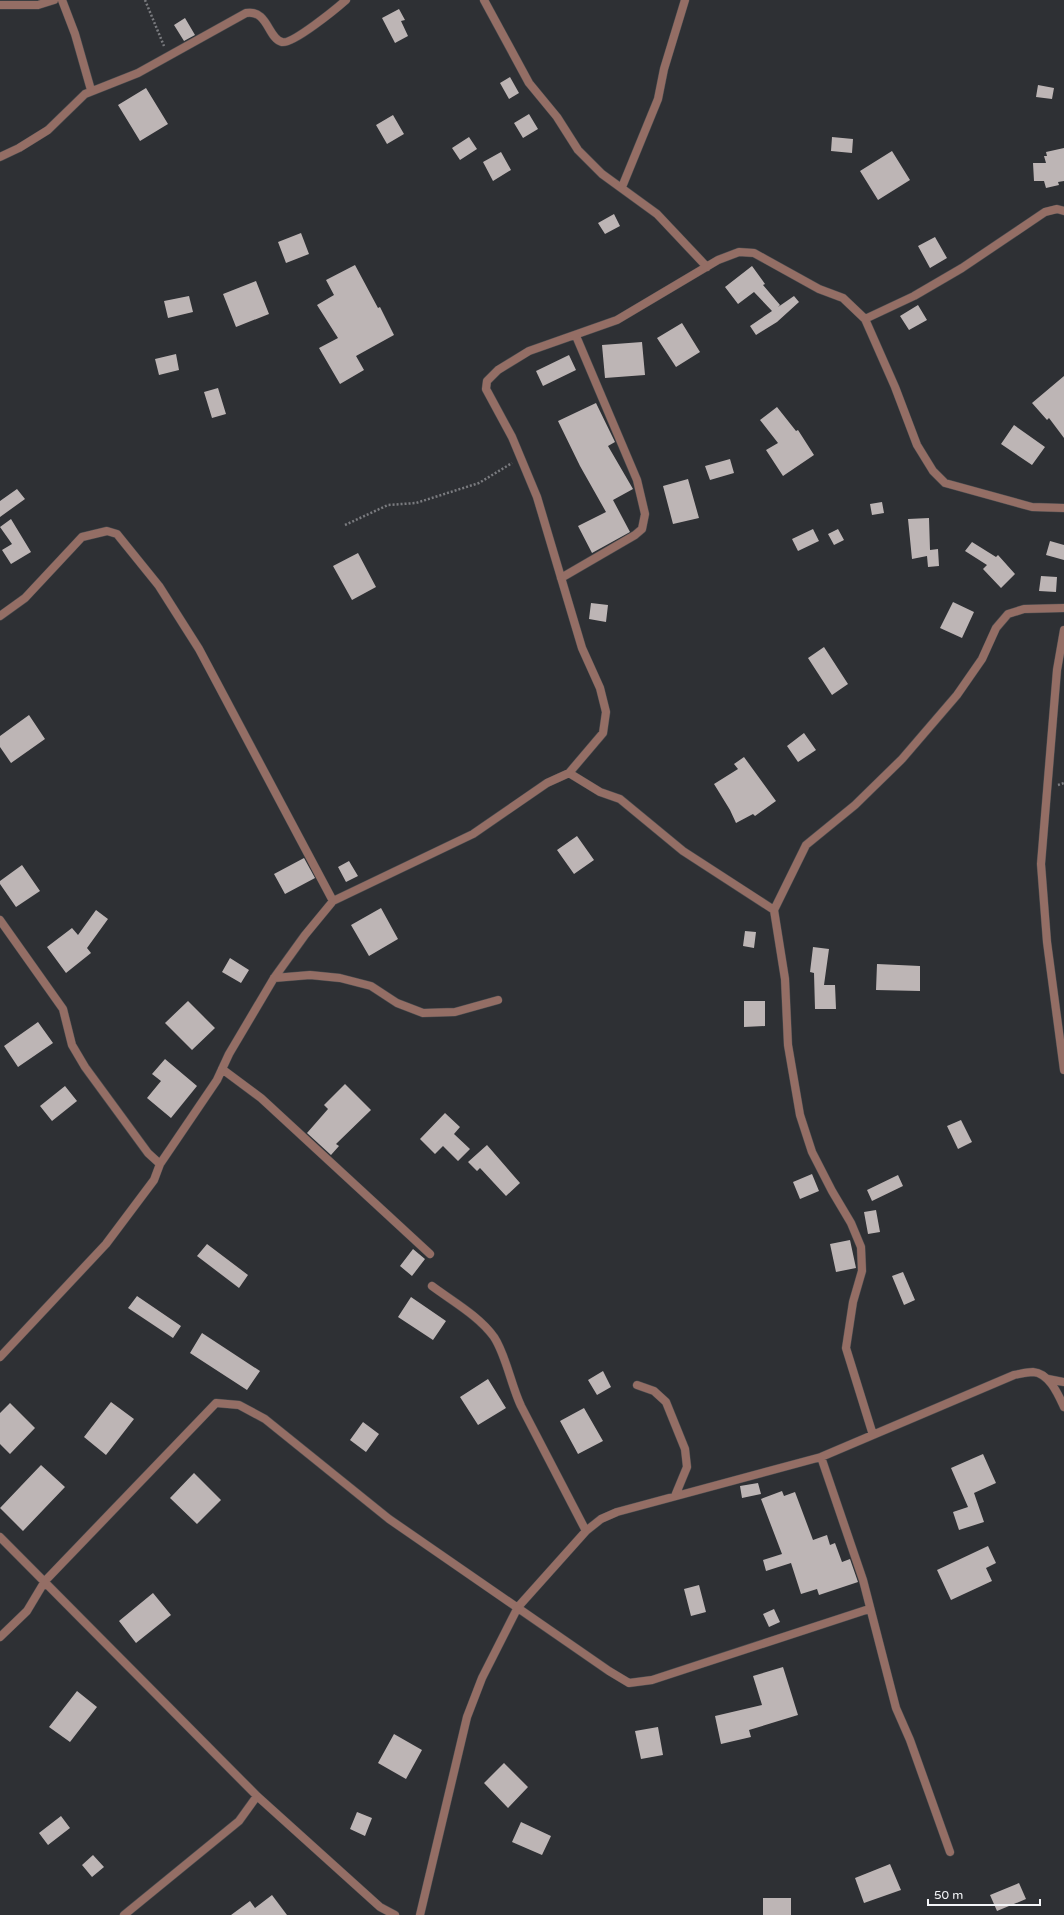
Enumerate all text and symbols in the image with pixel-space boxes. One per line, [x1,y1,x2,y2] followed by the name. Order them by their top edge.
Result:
[928,1881,1040,1907] scale bar
[934,1888,963,1902] text: 50 m

